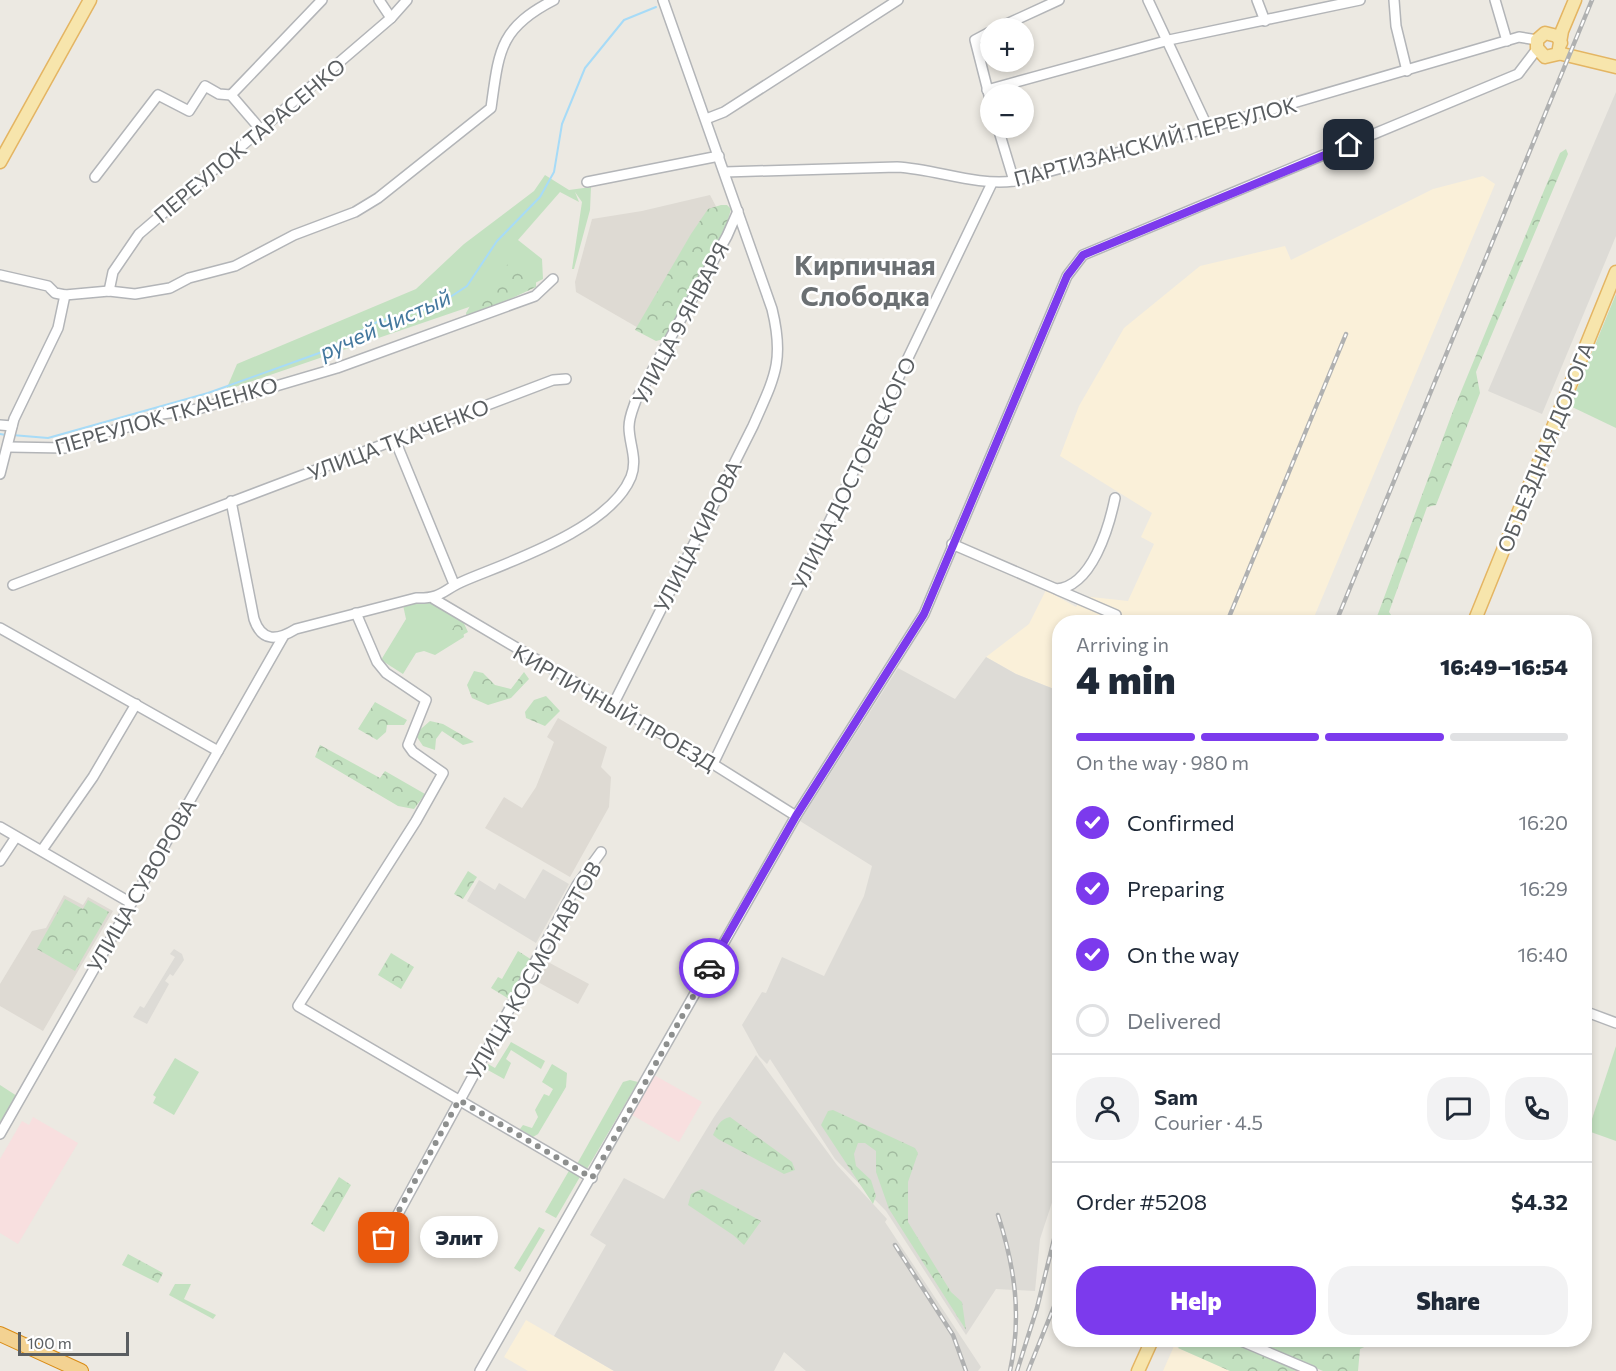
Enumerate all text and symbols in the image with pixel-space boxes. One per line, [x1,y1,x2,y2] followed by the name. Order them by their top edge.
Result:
[980,18,1034,138] map controls
[980,18,1034,72] button: +
[148,53,350,227] street label: ПЕРЕУЛОК ТАРАСЕНКО
[980,84,1034,138] button: −
[1011,91,1299,191] street label: ПАРТИЗАНСКИЙ ПЕРЕУЛОК
[1323,119,1374,170] pin
[1332,128,1365,161] icon: home
[627,238,733,408] street label: УЛИЦА 9 ЯНВАРЯ
[794,248,936,312] district label: Кирпичная Слободка
[314,283,455,365] water label: ручей Чистый
[1491,338,1599,556] street label: ОБЪЕЗДНАЯ ДОРОГА
[786,353,920,593] street label: УЛИЦА ДОСТОЕВСКОГО
[52,371,280,459] street label: ПЕРЕУЛОК ТКАЧЕНКО
[304,393,492,485] street label: УЛИЦА ТКАЧЕНКО
[648,456,746,616] street label: УЛИЦА КИРОВА
[1076,632,1169,656] text: Arriving in
[509,639,721,775] street label: КИРПИЧНЫЙ ПРОЕЗД
[1440,653,1568,680] text: 16:49–16:54
[1076,654,1176,702] text: 4 min
[1076,750,1249,774] text: On the way · 980 m
[81,794,201,976] street label: УЛИЦА СУВОРОВА
[1076,806,1109,839] icon: check
[1127,809,1234,836] text: Confirmed
[1519,810,1568,834] text: 16:20
[460,857,606,1083] street label: УЛИЦА КОСМОНАВТОВ
[1076,872,1109,905] icon: check
[1127,875,1224,902] text: Preparing
[1519,876,1568,900] text: 16:29
[679,938,739,998] courier
[1076,938,1109,971] icon: check
[1127,941,1239,968] text: On the way
[1518,942,1568,966] text: 16:40
[693,952,726,985] icon: car
[1127,1007,1221,1034] text: Delivered
[1076,1077,1139,1140] button: person
[1427,1077,1490,1140] button: chat
[1505,1077,1568,1140] button: phone
[1154,1083,1198,1110] text: Sam
[1154,1110,1263,1134] text: Courier · 4.5
[1076,1188,1207,1215] text: Order #5208
[1511,1188,1568,1215] text: $4.32
[358,1212,409,1263] pin
[420,1217,498,1259] callout: Элит
[367,1221,400,1254] icon: bag
[435,1225,483,1249] text: Элит
[1076,1266,1316,1335] button: Help
[1328,1266,1568,1335] button: Share
[18,1329,129,1356] scale bar
[27,1333,72,1352] text: 100 m

